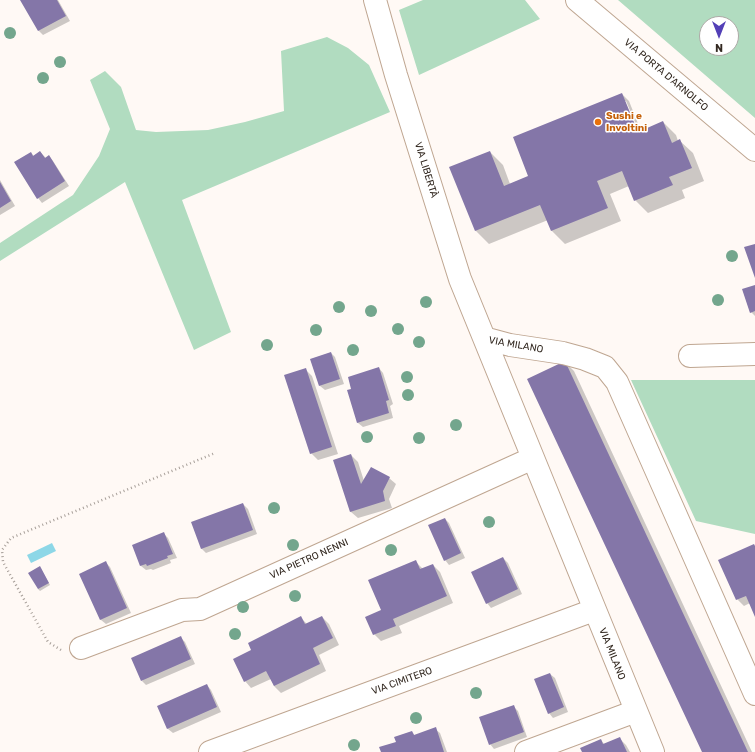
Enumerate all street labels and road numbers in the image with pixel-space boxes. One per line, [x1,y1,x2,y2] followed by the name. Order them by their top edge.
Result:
[622,36,710,114] street label: VIA PORTA D'ARNOLFO
[412,141,440,199] street label: VIA LIBERTÀ
[488,334,544,356] street label: VIA MILANO
[268,536,350,582] street label: VIA PIETRO NENNI
[596,626,628,682] street label: VIA MILANO
[370,664,434,698] street label: VIA CIMITERO

